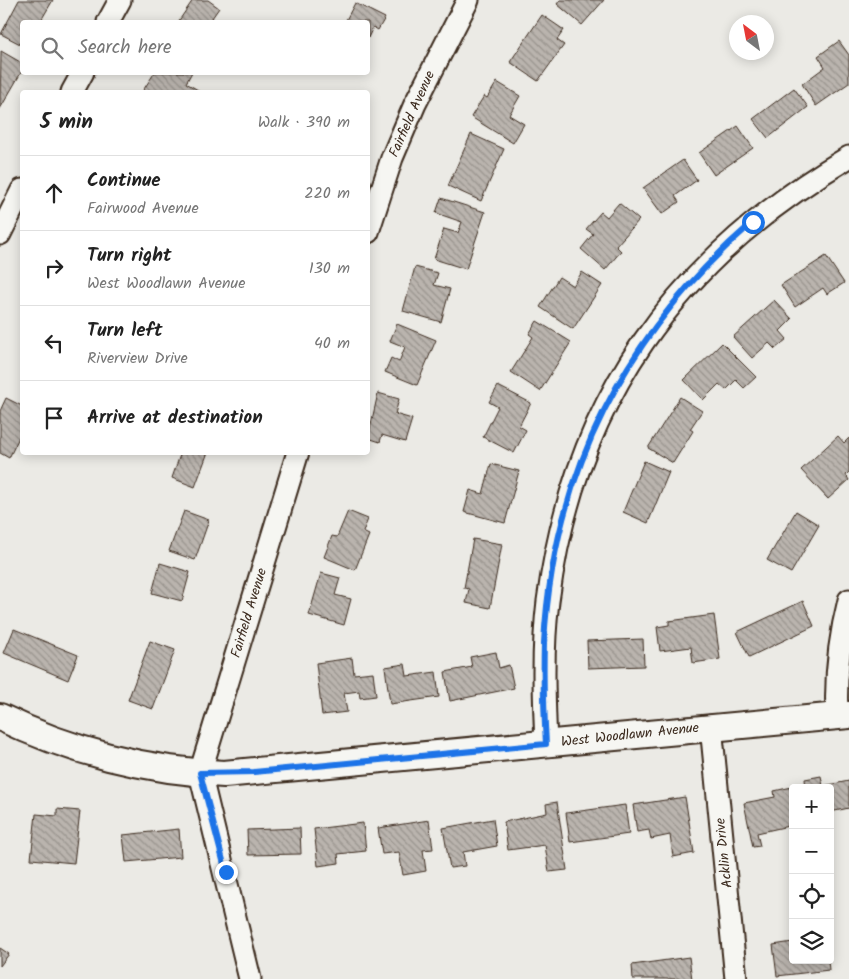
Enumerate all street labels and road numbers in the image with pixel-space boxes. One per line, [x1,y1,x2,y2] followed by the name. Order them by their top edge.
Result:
[383,67,441,161] street label: Fairfield Avenue
[225,565,273,661] street label: Fairfield Avenue
[560,717,701,753] street label: West Woodlawn Avenue
[709,816,739,889] street label: Acklin Drive

